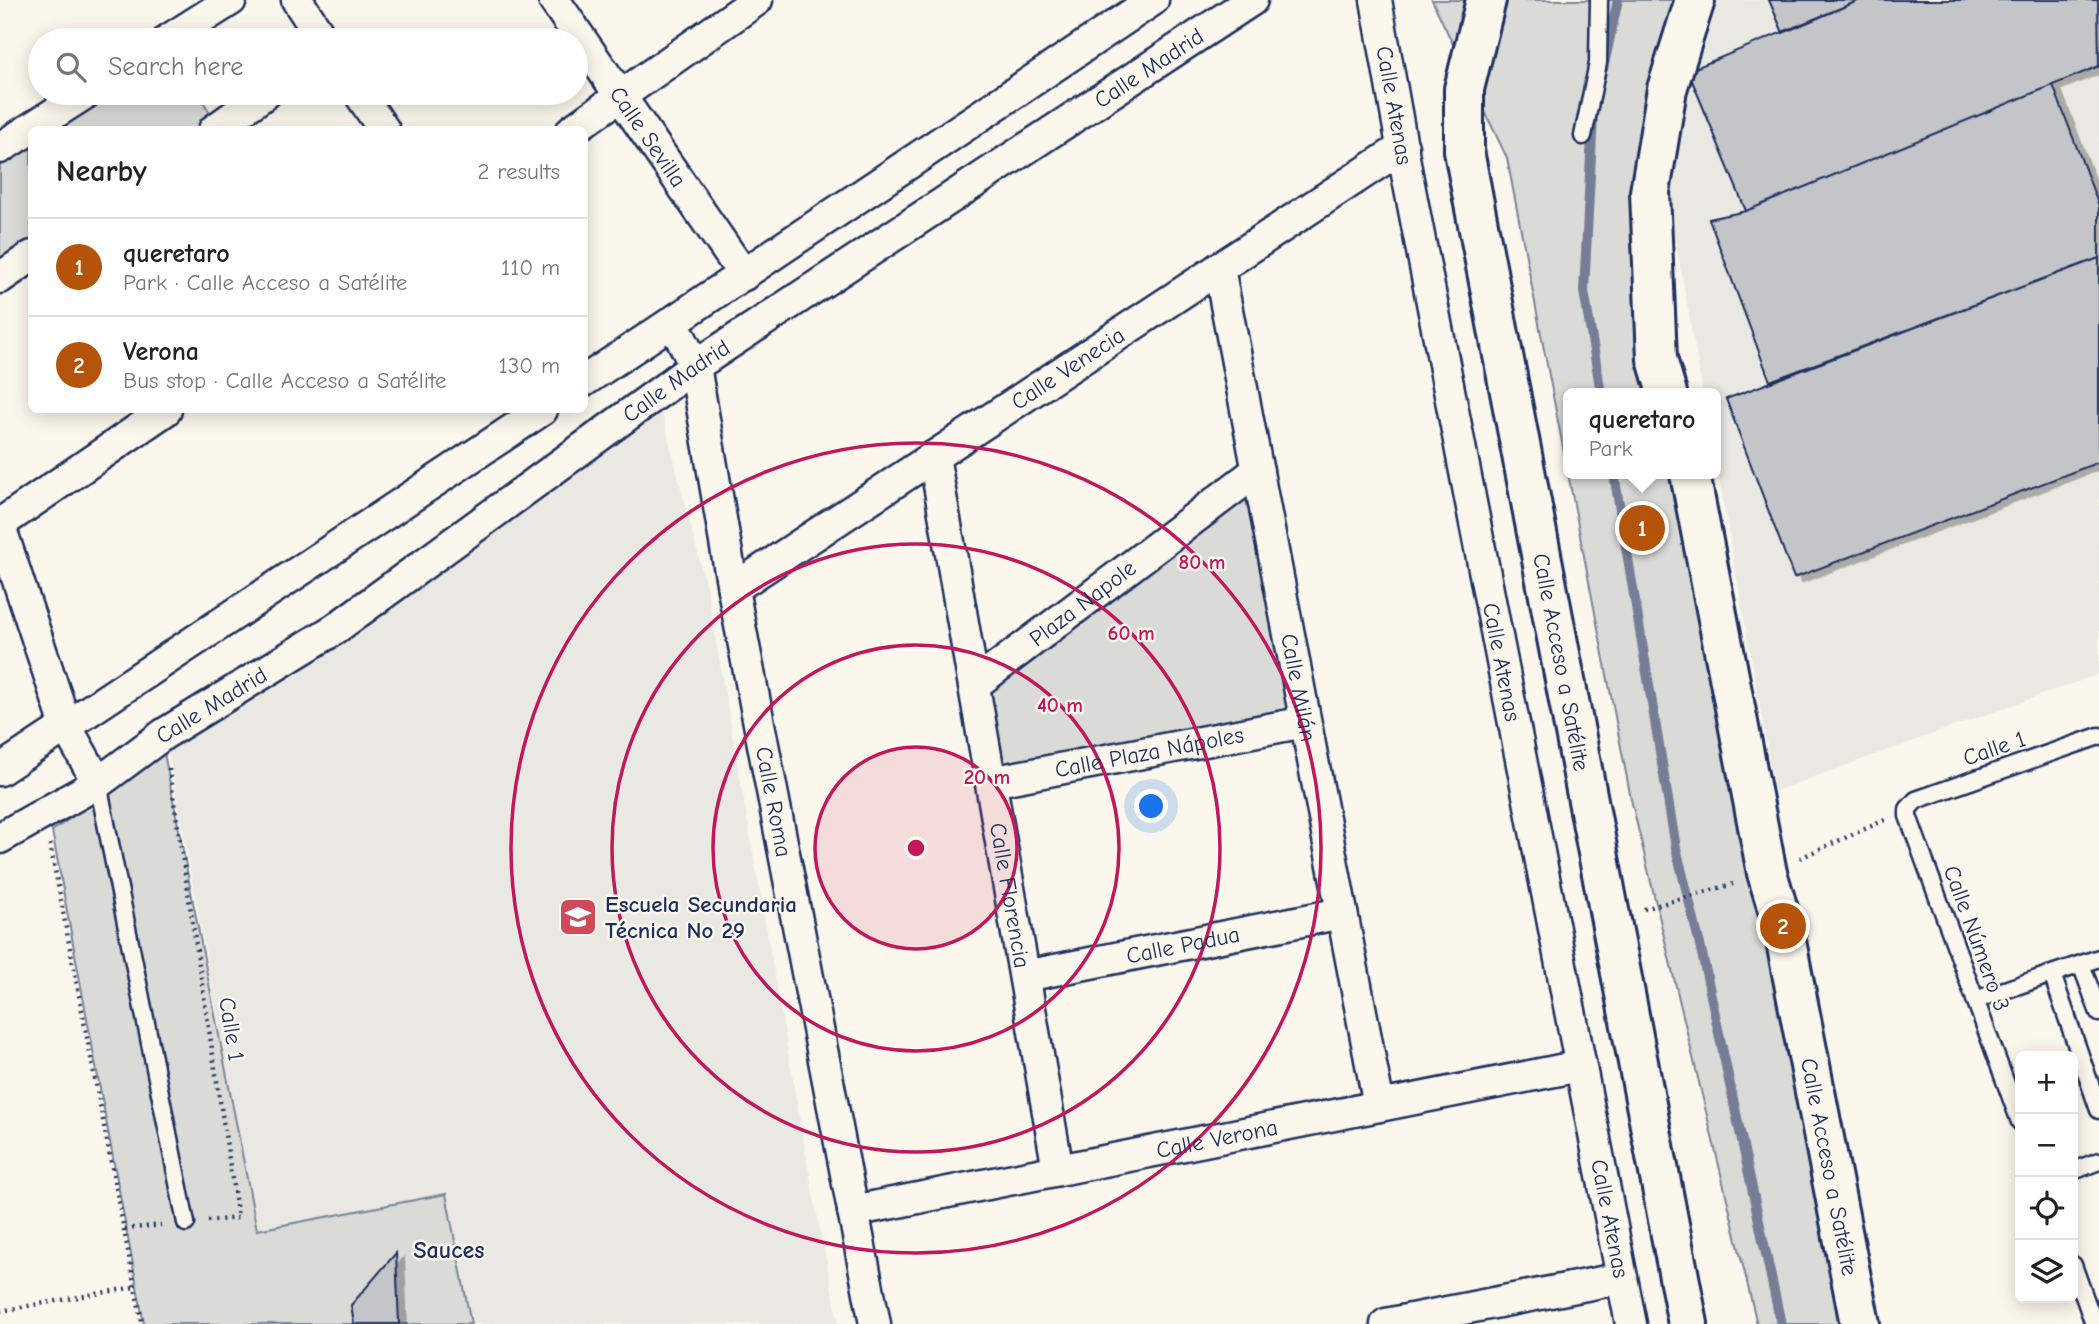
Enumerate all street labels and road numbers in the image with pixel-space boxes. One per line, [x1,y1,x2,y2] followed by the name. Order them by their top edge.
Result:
[1089,23,1209,114] street label: Calle Madrid
[1370,44,1418,167] street label: Calle Atenas
[604,81,692,192] street label: Calle Sevilla
[1006,321,1130,416] street label: Calle Venecia
[617,334,735,428] street label: Calle Madrid
[1527,551,1595,773] street label: Calle Acceso a Satélite
[1024,554,1141,652] street label: Plaza Napole
[1477,601,1526,724] street label: Calle Atenas
[1275,631,1322,744] street label: Calle Milán
[150,661,272,750] street label: Calle Madrid
[1053,721,1246,784] street label: Calle Plaza Nápoles
[1959,725,2029,772] street label: Calle 1
[750,744,797,859] street label: Calle Roma
[984,821,1036,970] street label: Calle Florencia
[1938,862,2015,1015] street label: Calle Número 3
[1124,921,1242,970] street label: Calle Padua
[213,995,250,1063] street label: Calle 1
[1795,1056,1863,1278] street label: Calle Acceso a Satélite
[1154,1114,1280,1164] street label: Calle Verona
[1585,1157,1635,1280] street label: Calle Atenas

